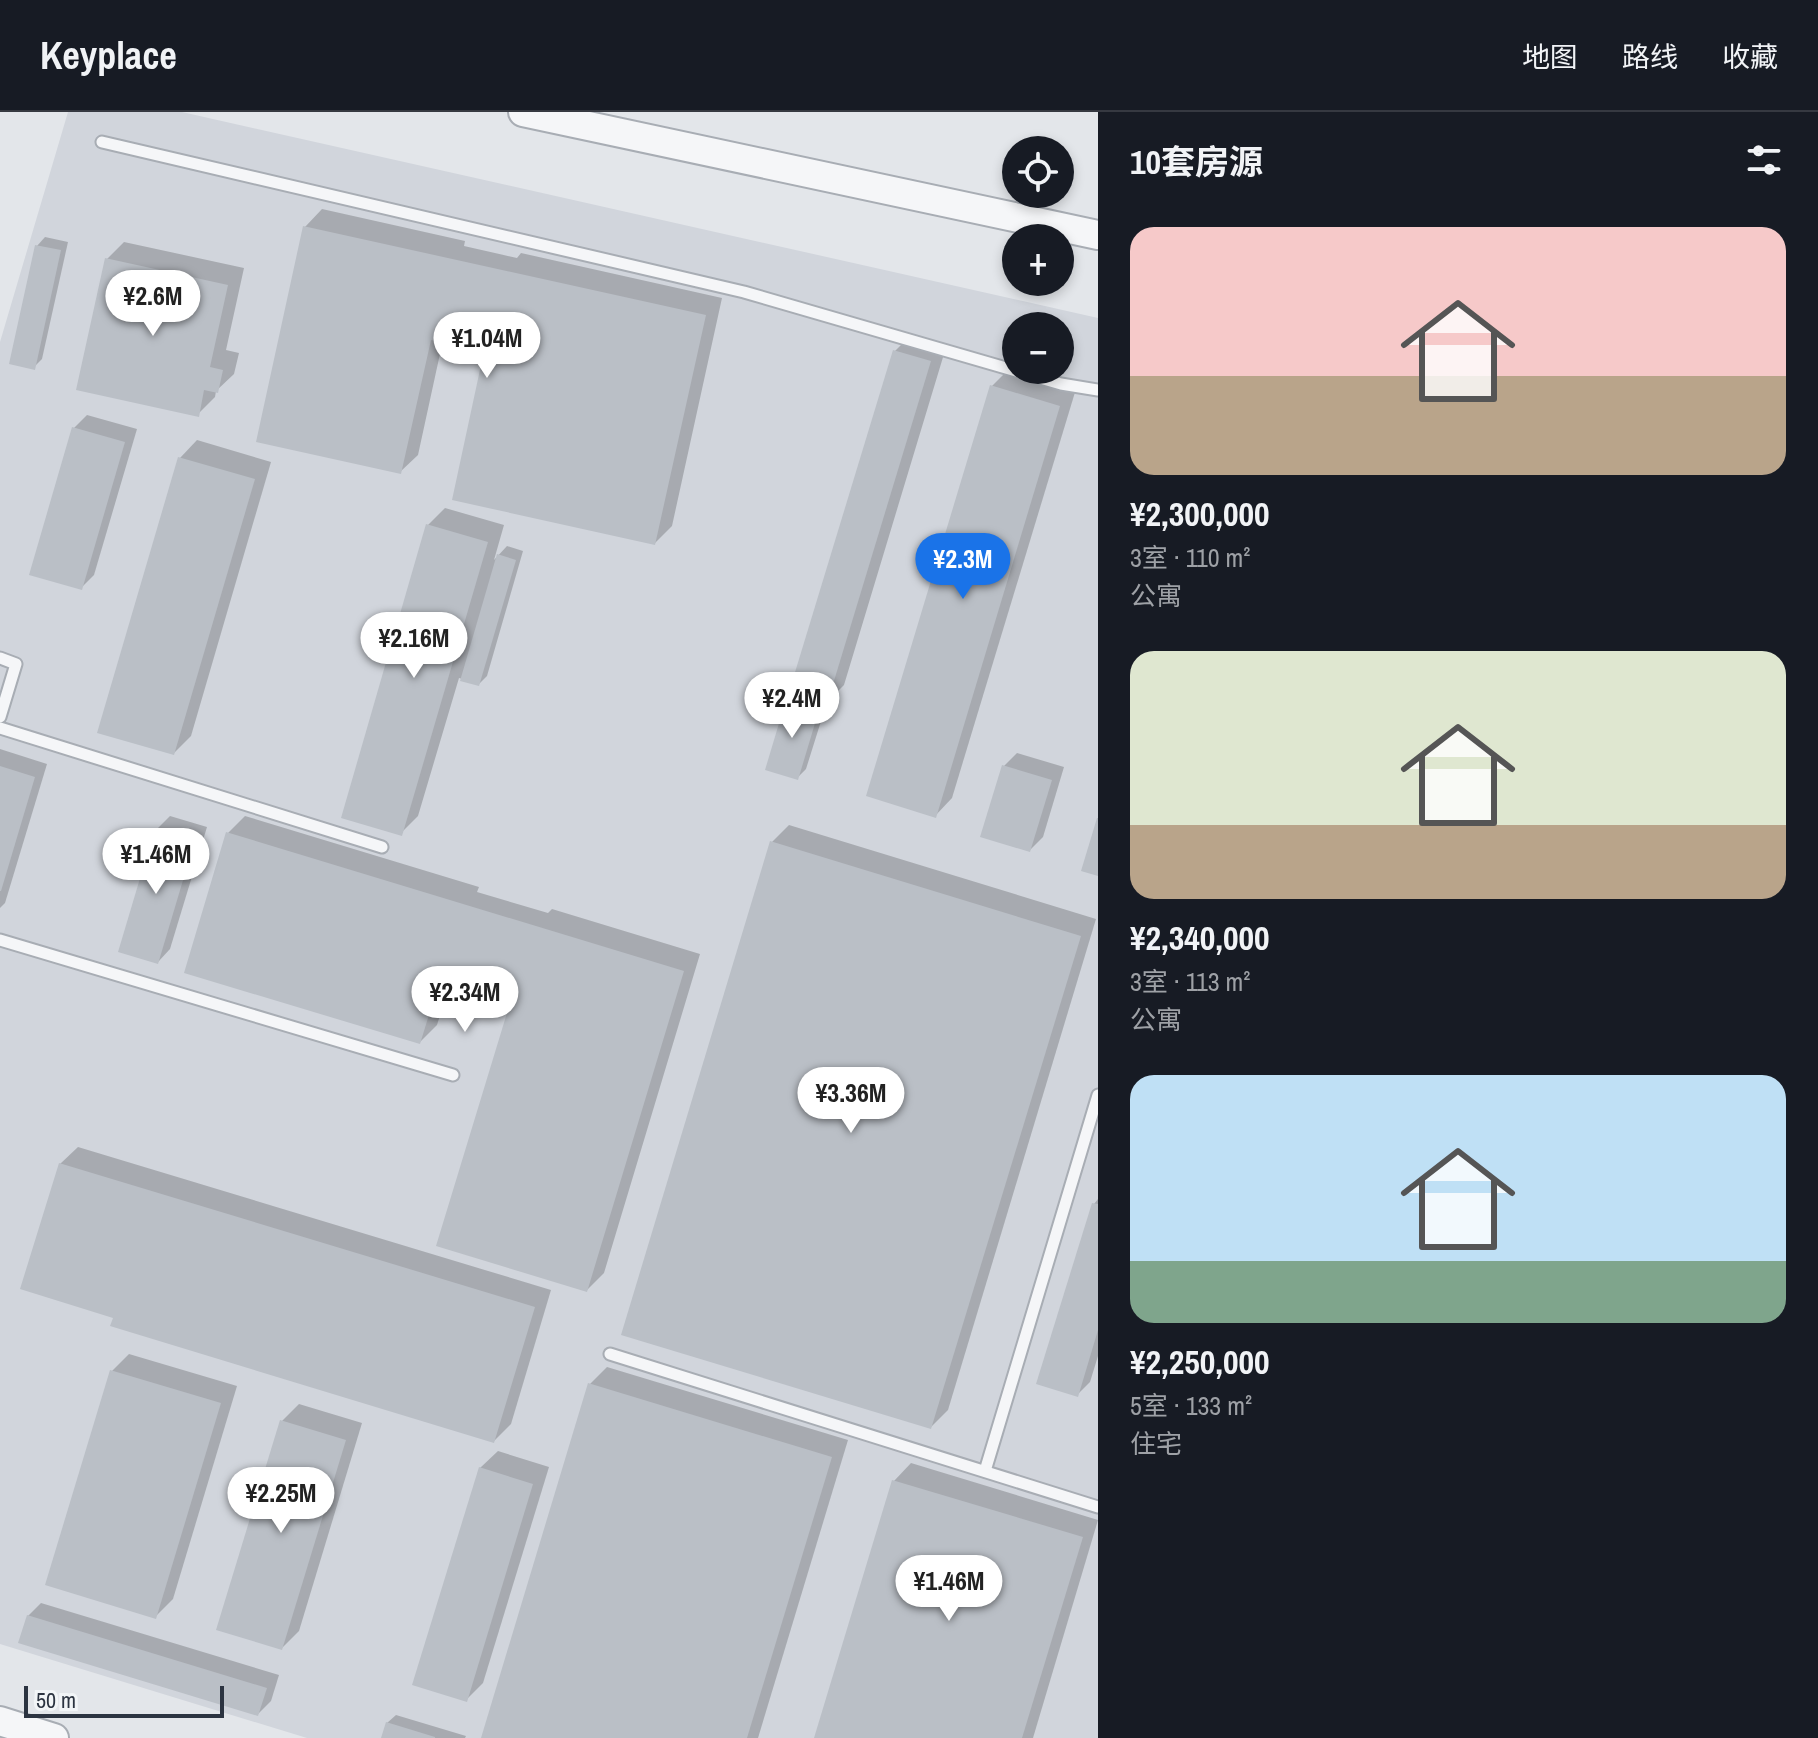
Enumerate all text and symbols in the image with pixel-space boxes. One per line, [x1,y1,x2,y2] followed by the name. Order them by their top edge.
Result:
[40,30,177,81] text: Keyplace
[1522,38,1578,76] text: 地图
[1622,38,1678,76] text: 路线
[1722,38,1778,76] text: 收藏
[1002,136,1074,384] map controls
[1002,136,1074,208] button: locate
[1742,138,1786,182] icon: filters
[1130,139,1263,185] text: 10套房源
[1002,224,1074,296] button: +
[97,270,209,338] pin: ¥2.6M
[123,278,183,313] text: ¥2.6M
[1386,279,1530,423] icon: home
[422,312,552,380] pin: ¥1.04M
[1002,312,1074,384] button: −
[451,320,523,355] text: ¥1.04M
[1130,491,1270,537] text: ¥2,300,000
[907,533,1019,601] pin: ¥2.3M
[1130,540,1250,575] text: 3室 · 110 m²
[933,541,993,576] text: ¥2.3M
[1130,578,1182,613] text: 公寓
[349,612,479,680] pin: ¥2.16M
[378,620,450,655] text: ¥2.16M
[736,672,848,740] pin: ¥2.4M
[762,680,822,715] text: ¥2.4M
[1386,703,1530,847] icon: home
[91,828,221,896] pin: ¥1.46M
[120,836,192,871] text: ¥1.46M
[1130,915,1270,961] text: ¥2,340,000
[1130,964,1250,999] text: 3室 · 113 m²
[400,966,530,1034] pin: ¥2.34M
[429,974,501,1009] text: ¥2.34M
[1130,1002,1182,1037] text: 公寓
[786,1067,916,1135] pin: ¥3.36M
[815,1075,887,1110] text: ¥3.36M
[1386,1127,1530,1271] icon: home
[1130,1339,1270,1385] text: ¥2,250,000
[1130,1388,1252,1423] text: 5室 · 133 m²
[1130,1426,1182,1461] text: 住宅
[216,1467,346,1535] pin: ¥2.25M
[245,1475,317,1510] text: ¥2.25M
[884,1555,1014,1623] pin: ¥1.46M
[913,1563,985,1598] text: ¥1.46M
[24,1682,224,1718] scale bar
[36,1685,76,1715] text: 50 m

